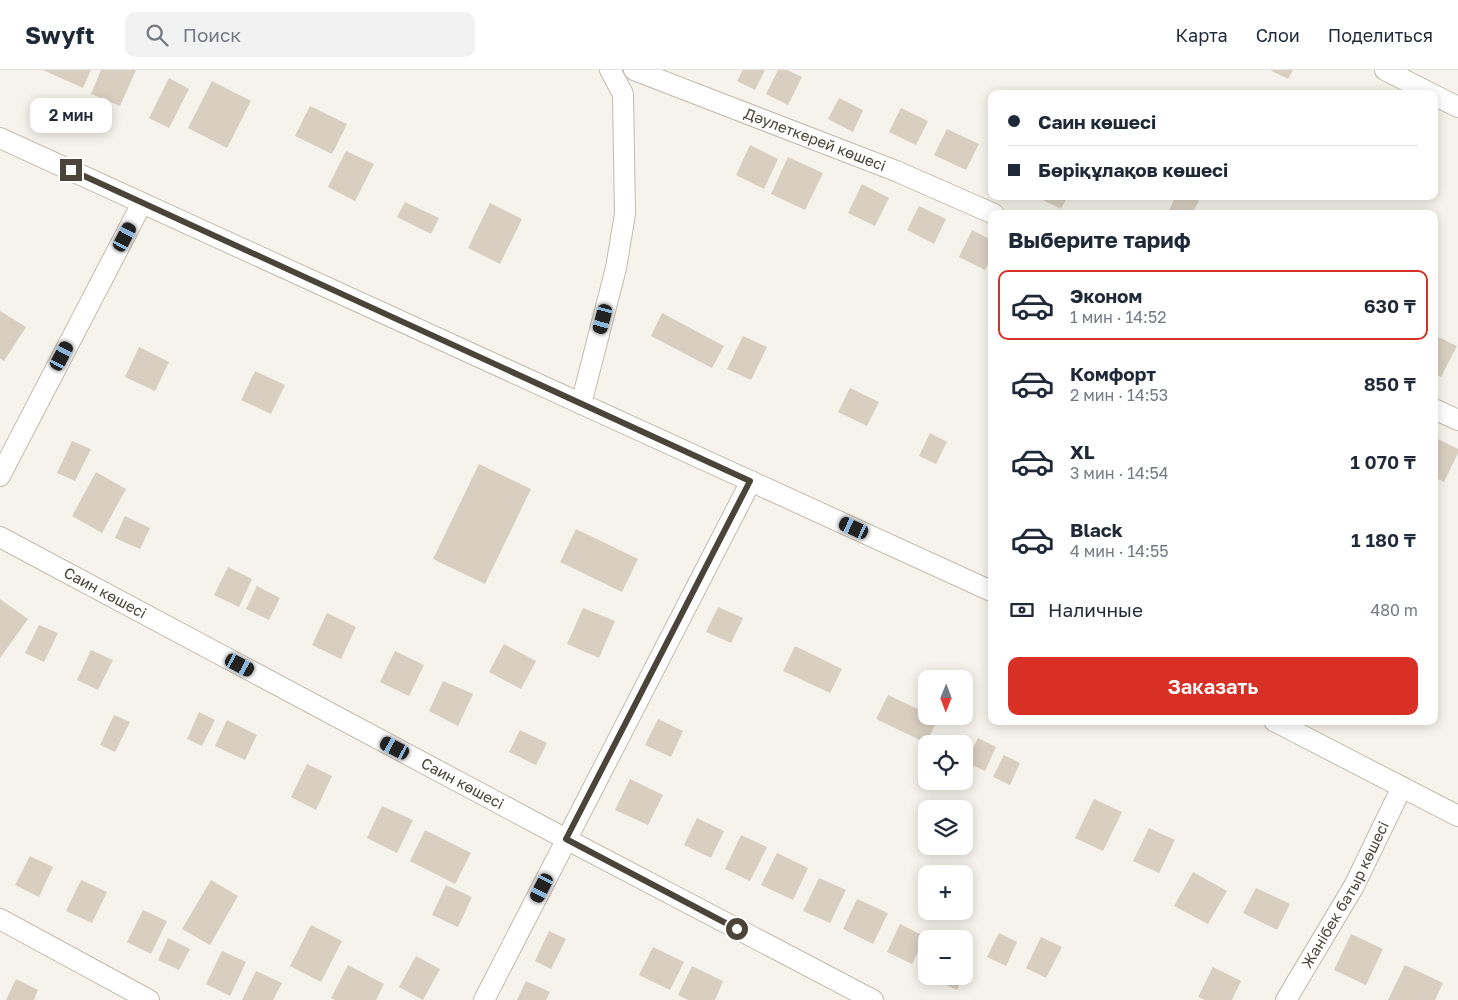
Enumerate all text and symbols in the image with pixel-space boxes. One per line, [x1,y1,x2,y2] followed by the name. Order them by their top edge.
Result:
[125,12,475,57] search box
[25,20,95,49] text: Swyft
[143,21,171,49] icon: search
[183,23,241,46] text: Поиск
[1176,24,1228,46] text: Карта
[1256,24,1300,46] text: Слои
[1328,24,1433,46] text: Поделиться
[30,98,112,132] callout: 2 мин
[742,103,889,174] street label: Дәулеткерей көшесі
[49,105,93,125] text: 2 мин
[1038,110,1156,133] text: Саин көшесі
[1038,158,1228,181] text: Бөріқұлақов көшесі
[60,159,82,181] route end
[111,220,138,254] car
[1008,226,1191,253] text: Выберите тариф
[1010,283,1055,328] icon: car
[1070,284,1142,307] text: Эконом
[1364,294,1416,317] text: 630 ₸
[591,303,614,335] car
[1070,307,1166,327] text: 1 мин · 14:52
[48,339,75,373] car
[1010,361,1055,406] icon: car
[1070,362,1156,385] text: Комфорт
[1364,372,1416,395] text: 850 ₸
[1070,385,1168,405] text: 2 мин · 14:53
[1010,439,1055,484] icon: car
[1070,440,1095,463] text: XL
[1350,450,1416,473] text: 1 070 ₸
[1070,463,1169,483] text: 3 мин · 14:54
[837,515,870,541] car
[1010,517,1055,562] icon: car
[1070,518,1123,541] text: Black
[1351,528,1416,551] text: 1 180 ₸
[1070,541,1168,561] text: 4 мин · 14:55
[61,563,150,622] street label: Саин көшесі
[1008,596,1036,624] icon: cash
[1048,598,1143,621] text: Наличные
[1370,600,1418,620] text: 480 m
[223,651,256,679] car
[1008,657,1418,715] button: Заказать
[918,670,972,725] north arrow
[918,670,973,985] map controls
[378,734,411,762] car
[918,735,973,790] button: locate
[418,753,507,812] street label: Саин көшесі
[918,800,973,855] button: layers
[1297,818,1392,971] street label: Жанібек батыр көшесі
[918,865,973,920] button: +
[528,871,555,905] car
[726,918,748,940] route start
[918,930,973,985] button: −

